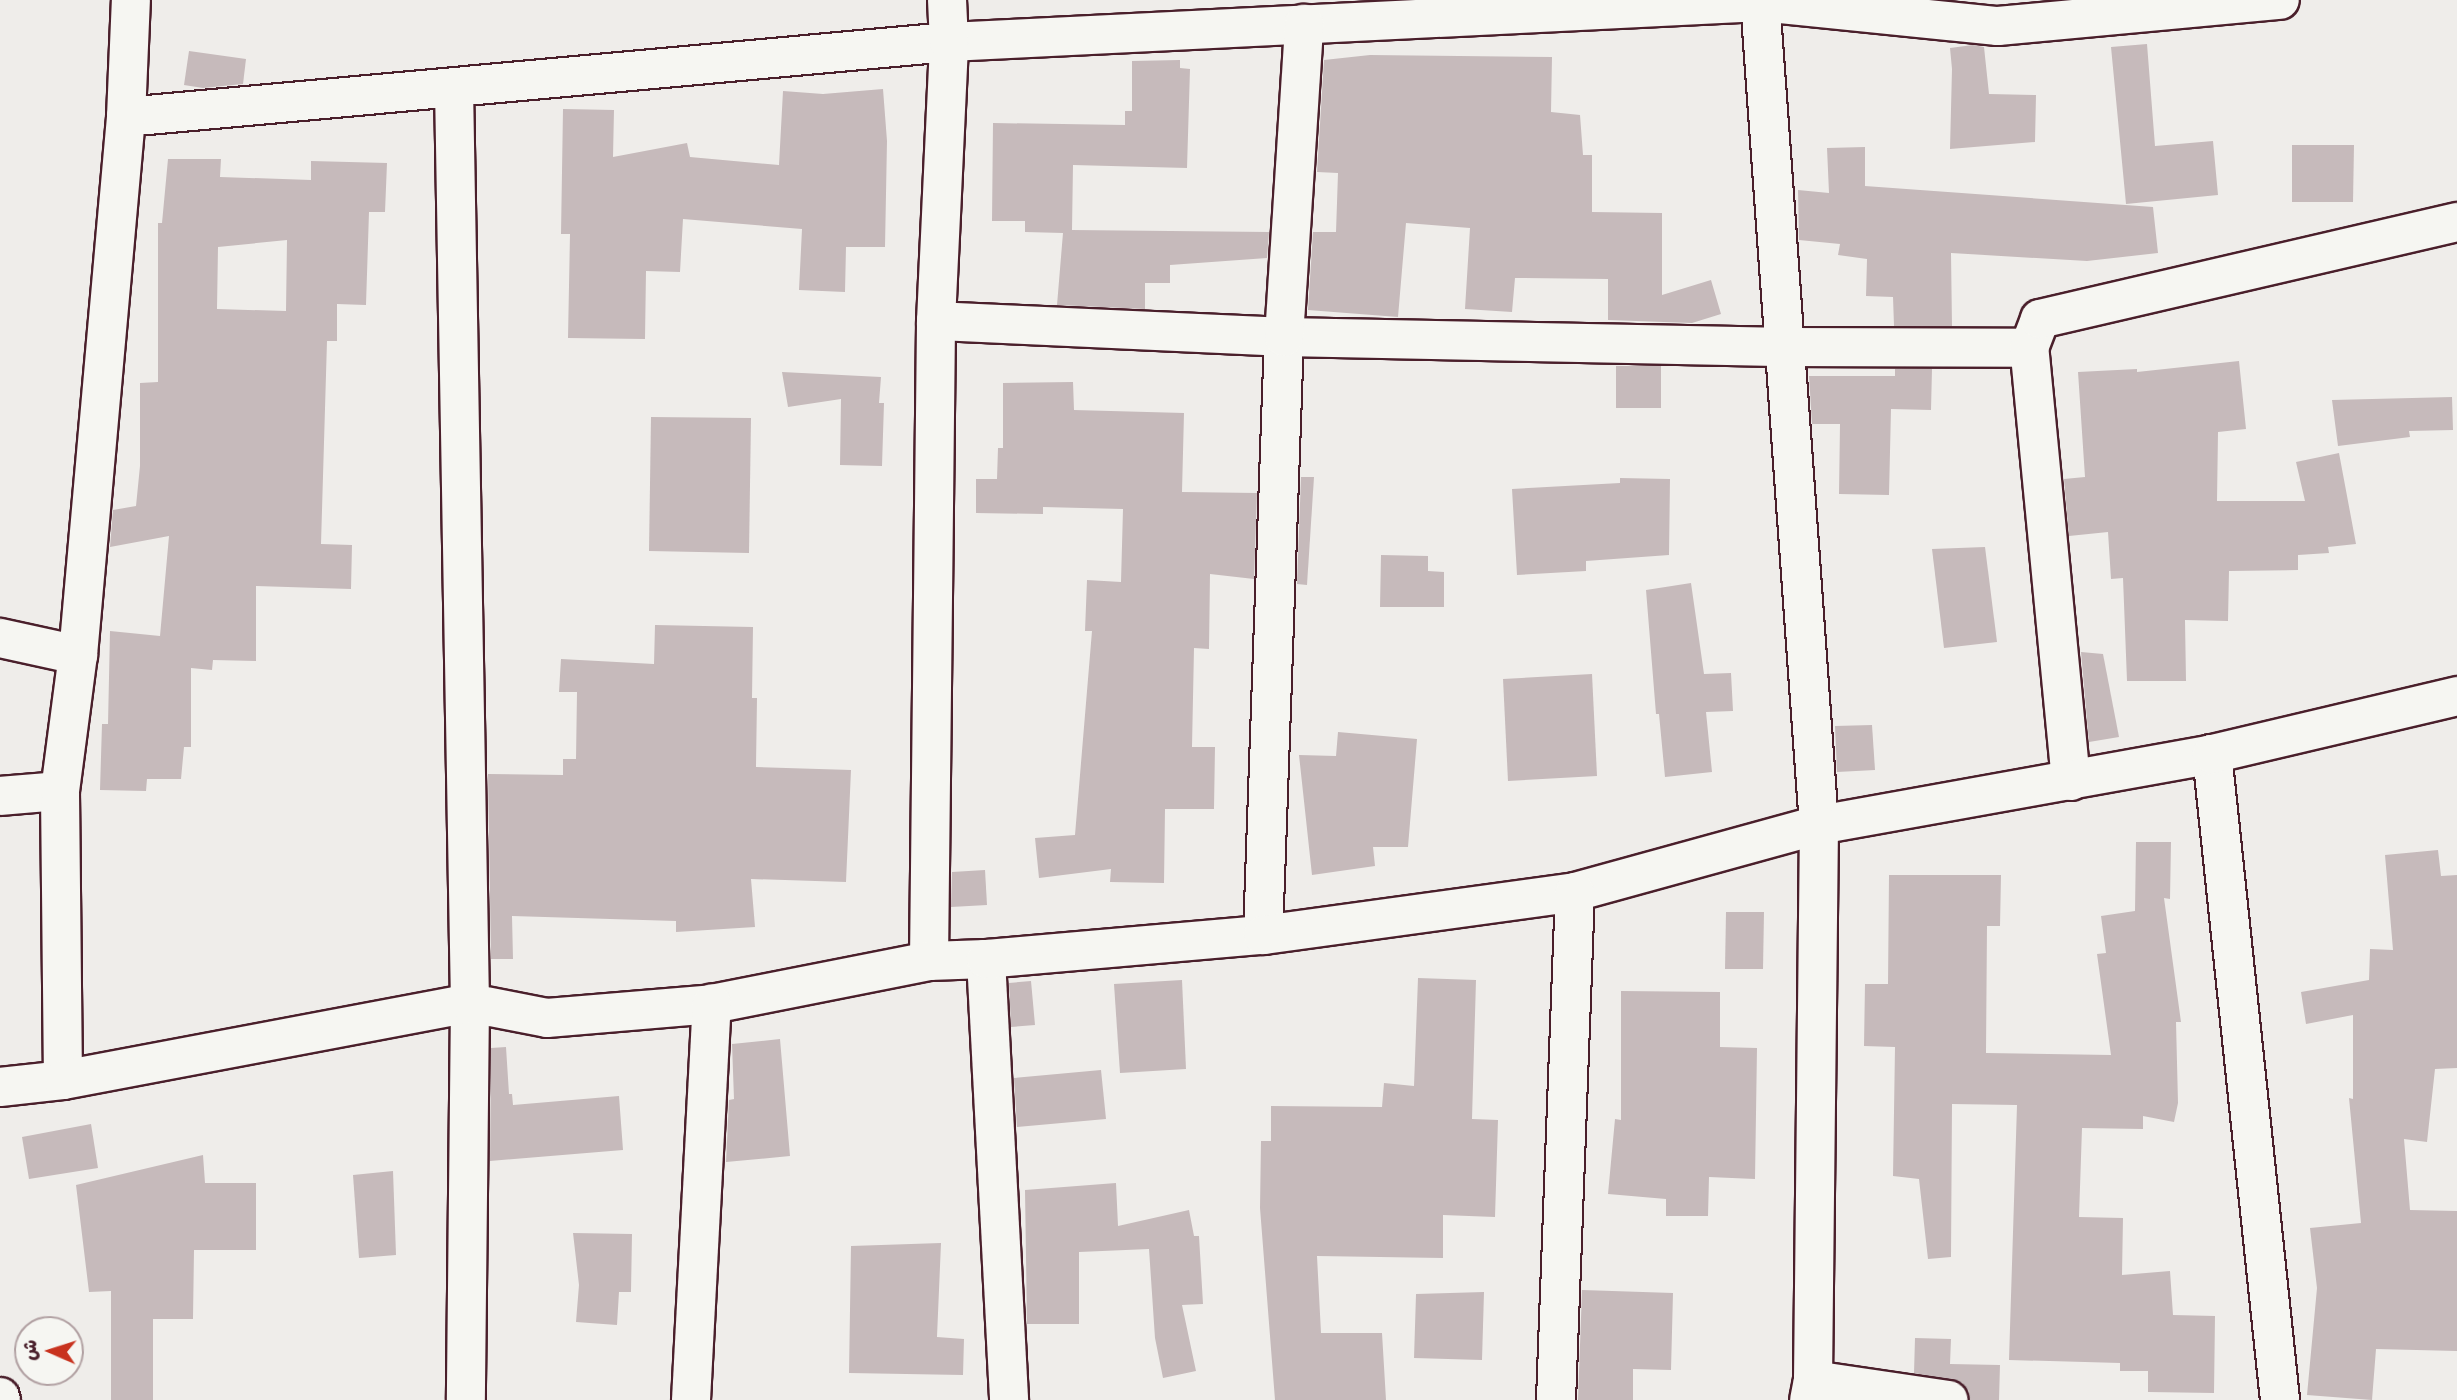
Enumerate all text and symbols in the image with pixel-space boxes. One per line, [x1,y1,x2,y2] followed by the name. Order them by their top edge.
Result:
[14,1316,84,1386] north arrow
[13,1339,47,1361] text: ش

